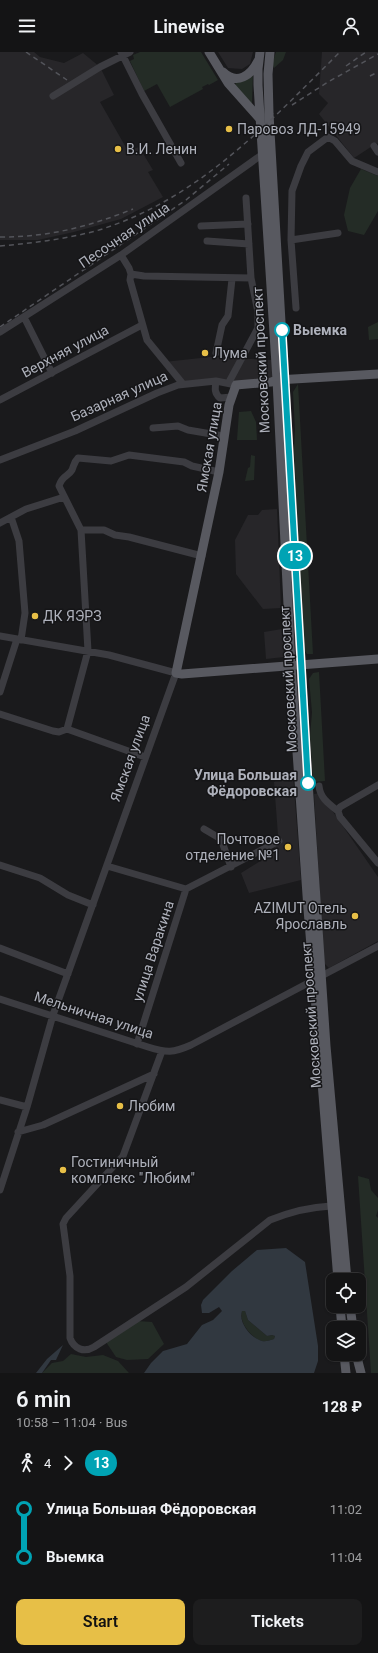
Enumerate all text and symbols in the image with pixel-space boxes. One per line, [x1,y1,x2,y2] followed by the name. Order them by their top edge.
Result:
[16,15,38,37] icon: menu
[340,15,362,37] icon: person
[153,16,225,37] text: Linewise
[237,121,361,137] place label: Паровоз ЛД-15949
[224,124,234,134] marker: Паровоз ЛД-15949
[126,141,197,157] place label: В.И. Ленин
[113,144,123,154] marker: В.И. Ленин
[76,199,172,271] street label: Песочная улица
[249,286,273,434] street label: Московский проспект
[19,321,111,381] street label: Верхняя улица
[274,322,290,338] marker: Выемка
[293,322,348,338] place label: Выемка
[213,345,248,361] place label: Лума
[200,348,210,358] marker: Лума
[68,367,170,425] street label: Базарная улица
[193,401,225,493] street label: Ямская улица
[277,543,313,569] line badge: 13
[287,548,303,564] text: 13
[276,605,300,753] street label: Московский проспект
[43,608,102,624] place label: ДК ЯЭРЗ
[30,611,40,621] marker: ДК ЯЭРЗ
[107,712,153,804] street label: Ямская улица
[194,767,297,799] place label: Улица Большая Фёдоровская
[300,775,316,791] marker: Улица Большая Фёдоровская
[185,831,280,863] place label: Почтовое отделение №1
[283,842,293,852] marker: Почтовое отделение №1
[129,899,177,1003] street label: улица Варакина
[254,900,347,932] place label: AZIMUT Отель Ярославль
[350,911,360,921] marker: AZIMUT Отель Ярославль
[298,941,324,1089] street label: Московский проспект
[32,988,156,1042] street label: Мельничная улица
[128,1098,175,1114] place label: Любим
[115,1101,125,1111] marker: Любим
[71,1154,195,1186] place label: Гостиничный комплекс "Любим"
[58,1165,68,1175] marker: Гостиничный комплекс "Любим"
[326,1273,366,1361] map controls
[326,1273,366,1313] button: locate
[326,1321,366,1361] button: layers
[16,1387,71,1412] text: 6 min
[322,1398,362,1416] text: 128 ₽
[16,1415,128,1430] text: 10:58 – 11:04 · Bus
[16,1452,38,1474] icon: walk
[57,1452,79,1474] icon: forward
[93,1455,109,1471] text: 13
[44,1456,51,1471] text: 4
[46,1500,256,1518] text: Улица Большая Фёдоровская
[330,1502,362,1517] text: 11:02
[46,1548,104,1566] text: Выемка
[330,1550,362,1565] text: 11:04
[16,1599,185,1645] button: Start
[193,1599,362,1645] button: Tickets

